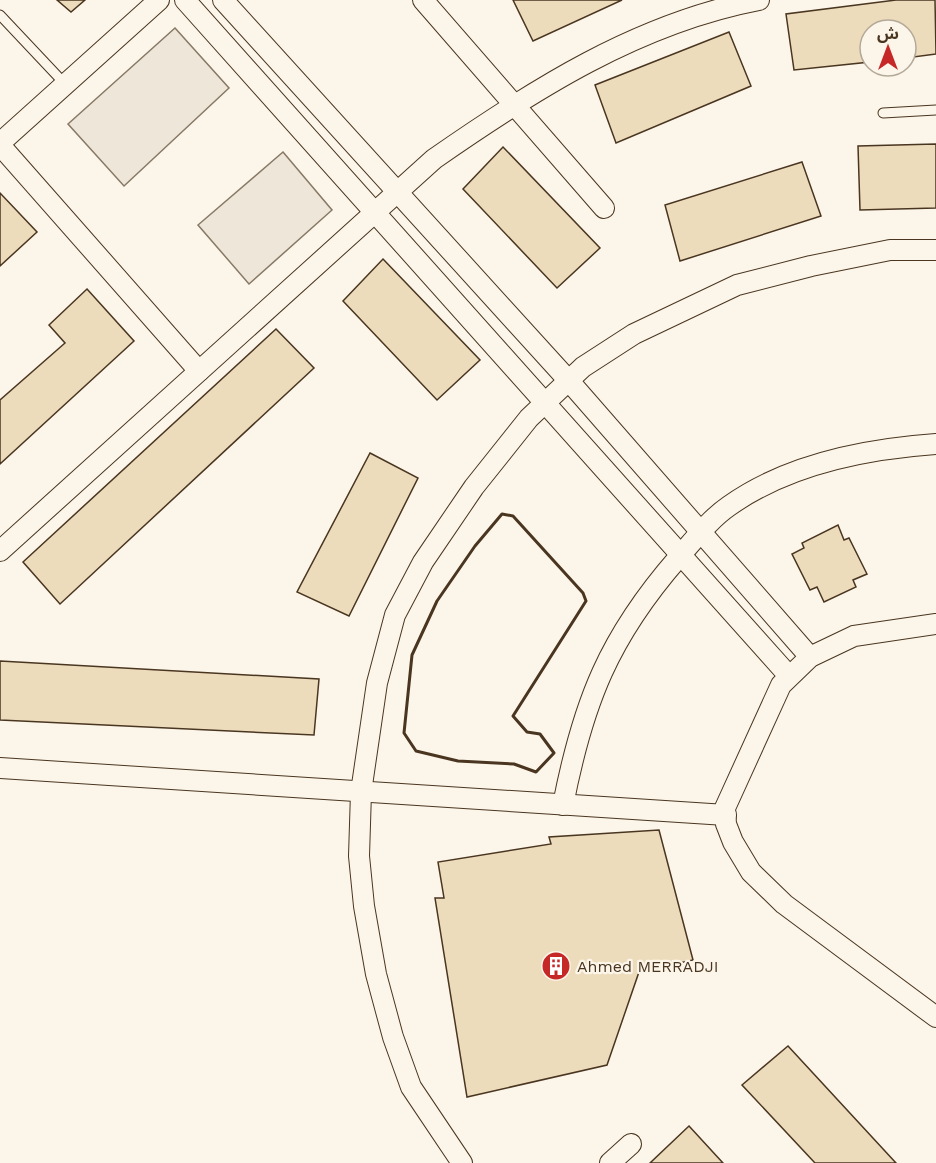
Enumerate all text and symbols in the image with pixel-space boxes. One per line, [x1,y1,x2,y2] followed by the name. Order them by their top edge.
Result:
[858,18,918,78] north arrow
[877,24,899,43] text: ش
[540,950,572,982] building icon: Ahmed MERRADJI
[577,957,718,976] place label: Ahmed MERRADJI

